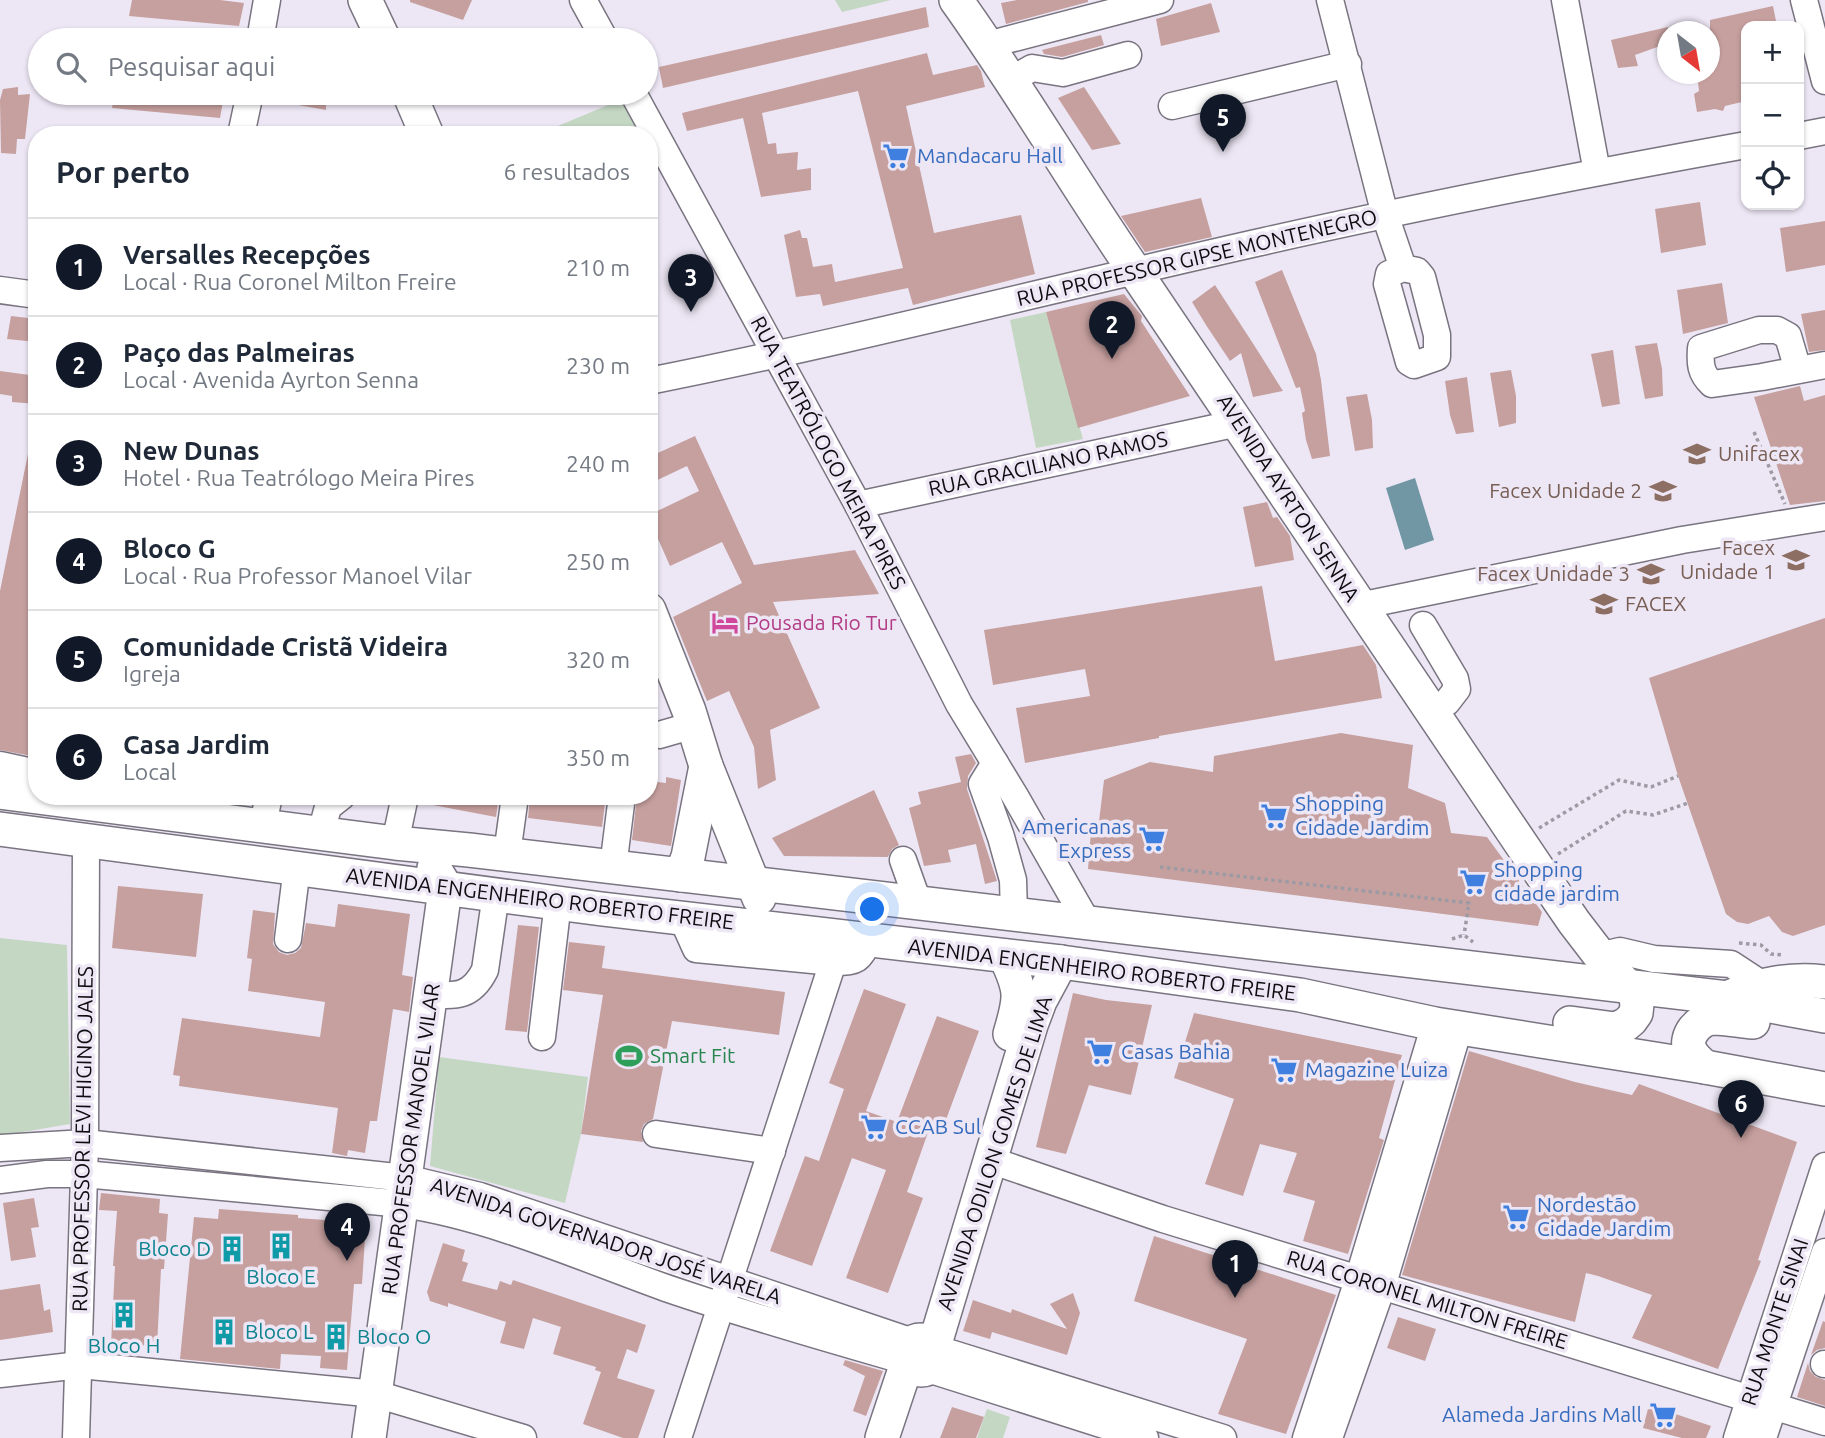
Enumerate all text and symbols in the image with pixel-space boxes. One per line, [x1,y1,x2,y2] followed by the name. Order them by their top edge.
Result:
[1657,21,1720,84] north arrow
[1741,21,1804,210] map controls
[1741,21,1804,84] button: +
[28,28,658,105] search box
[52,48,90,86] icon: search
[108,52,275,81] text: Pesquisar aqui
[1741,84,1804,147] button: −
[1200,94,1246,152] pin: 5
[881,141,911,171] supermarket icon: Mandacaru Hall
[917,143,1063,167] place label: Mandacaru Hall
[1741,147,1804,210] button: locate
[56,155,190,189] text: Por perto
[504,159,630,184] text: 6 resultados
[1014,204,1379,310] street label: RUA PROFESSOR GIPSE MONTENEGRO
[123,240,371,269] text: Versalles Recepções
[668,254,714,312] pin: 3
[73,255,85,280] text: 1
[566,255,630,280] text: 210 m
[123,269,457,294] text: Local · Rua Coronel Milton Freire
[1089,301,1135,359] pin: 2
[746,312,911,593] street label: RUA TEATRÓLOGO MEIRA PIRES
[123,338,355,367] text: Paço das Palmeiras
[73,353,85,378] text: 2
[566,353,630,378] text: 230 m
[123,367,419,392] text: Local · Avenida Ayrton Senna
[1213,389,1365,606] street label: AVENIDA AYRTON SENNA
[926,426,1170,500] street label: RUA GRACILIANO RAMOS
[123,436,260,465] text: New Dunas
[1682,439,1712,469] school or university icon: Unifacex
[1718,441,1801,465] place label: Unifacex
[73,451,85,476] text: 3
[566,451,630,476] text: 240 m
[123,465,475,490] text: Hotel · Rua Teatrólogo Meira Pires
[1648,476,1678,506] school or university icon: Facex Unidade 2
[1489,478,1642,502] place label: Facex Unidade 2
[123,534,216,563] text: Bloco G
[1680,535,1775,583] place label: Facex Unidade 1
[1781,545,1811,575] school or university icon: Facex Unidade 1
[73,549,85,574] text: 4
[566,549,630,574] text: 250 m
[1636,559,1666,589] school or university icon: Facex Unidade 3
[1477,561,1630,585] place label: Facex Unidade 3
[123,563,472,588] text: Local · Rua Professor Manoel Vilar
[1589,589,1619,619] school or university icon: FACEX
[1625,591,1686,615] place label: FACEX
[710,608,740,638] hotel icon: Pousada Rio Tur
[746,610,897,634] place label: Pousada Rio Tur
[123,632,448,661] text: Comunidade Cristã Videira
[73,647,85,672] text: 5
[566,647,630,672] text: 320 m
[123,661,181,686] text: Igreja
[123,730,270,759] text: Casa Jardim
[73,745,85,770] text: 6
[566,745,630,770] text: 350 m
[123,759,177,784] text: Local
[1295,791,1429,839] place label: Shopping Cidade Jardim
[1259,801,1289,831] supermarket icon: Shopping Cidade Jardim
[1022,814,1131,862] place label: Americanas Express
[1137,824,1167,854] supermarket icon: Americanas Express
[1494,857,1620,905] place label: Shopping cidade jardim
[345,862,735,934] street label: AVENIDA ENGENHEIRO ROBERTO FREIRE
[1458,867,1488,897] supermarket icon: Shopping cidade jardim
[855,892,889,926] your location
[907,933,1297,1005] street label: AVENIDA ENGENHEIRO ROBERTO FREIRE
[67,966,97,1312] street label: RUA PROFESSOR LEVI HIGINO JALES
[376,982,444,1296] street label: RUA PROFESSOR MANOEL VILAR
[932,992,1056,1313] street label: AVENIDA ODILON GOMES DE LIMA
[1085,1037,1115,1067] supermarket icon: Casas Bahia
[1121,1039,1231,1063] place label: Casas Bahia
[614,1041,644,1071] sports icon: Smart Fit
[650,1043,735,1067] place label: Smart Fit
[1269,1055,1299,1085] supermarket icon: Magazine Luiza
[1305,1057,1448,1081] place label: Magazine Luiza
[1718,1080,1764,1138] pin: 6
[859,1112,889,1142] supermarket icon: CCAB Sul
[895,1114,981,1138] place label: CCAB Sul
[428,1172,785,1308] street label: AVENIDA GOVERNADOR JOSÉ VARELA
[1537,1192,1671,1240] place label: Nordestão Cidade Jardim
[1501,1202,1531,1232] supermarket icon: Nordestão Cidade Jardim
[324,1203,370,1261] pin: 4
[266,1231,296,1261] building icon: Bloco E
[217,1234,247,1264] building icon: Bloco D
[1736,1235,1812,1408] street label: RUA MONTE SINAI
[138,1236,211,1260] place label: Bloco D
[1212,1240,1258,1298] pin: 1
[1284,1245,1571,1353] street label: RUA CORONEL MILTON FREIRE
[246,1264,316,1288] place label: Bloco E
[109,1300,139,1330] building icon: Bloco H
[209,1317,239,1347] building icon: Bloco L
[245,1319,314,1343] place label: Bloco L
[321,1322,351,1352] building icon: Bloco O
[357,1324,431,1348] place label: Bloco O
[88,1333,160,1357] place label: Bloco H
[1648,1400,1678,1430] supermarket icon: Alameda Jardins Mall
[1442,1402,1642,1426] place label: Alameda Jardins Mall

